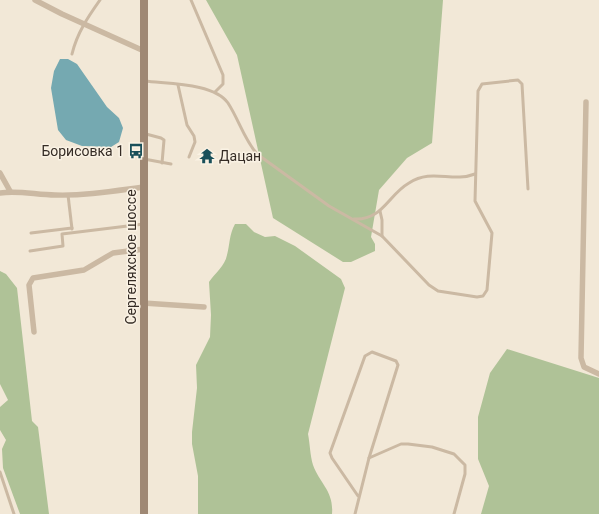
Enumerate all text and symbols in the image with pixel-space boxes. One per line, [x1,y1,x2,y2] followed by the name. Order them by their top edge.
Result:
[127,142,145,160] bus stop icon: Борисовка 1
[41,143,124,159] place label: Борисовка 1
[198,147,216,165] temple icon: Дацан
[219,148,261,164] place label: Дацан
[123,189,139,325] street label: Сергеляхское шоссе

